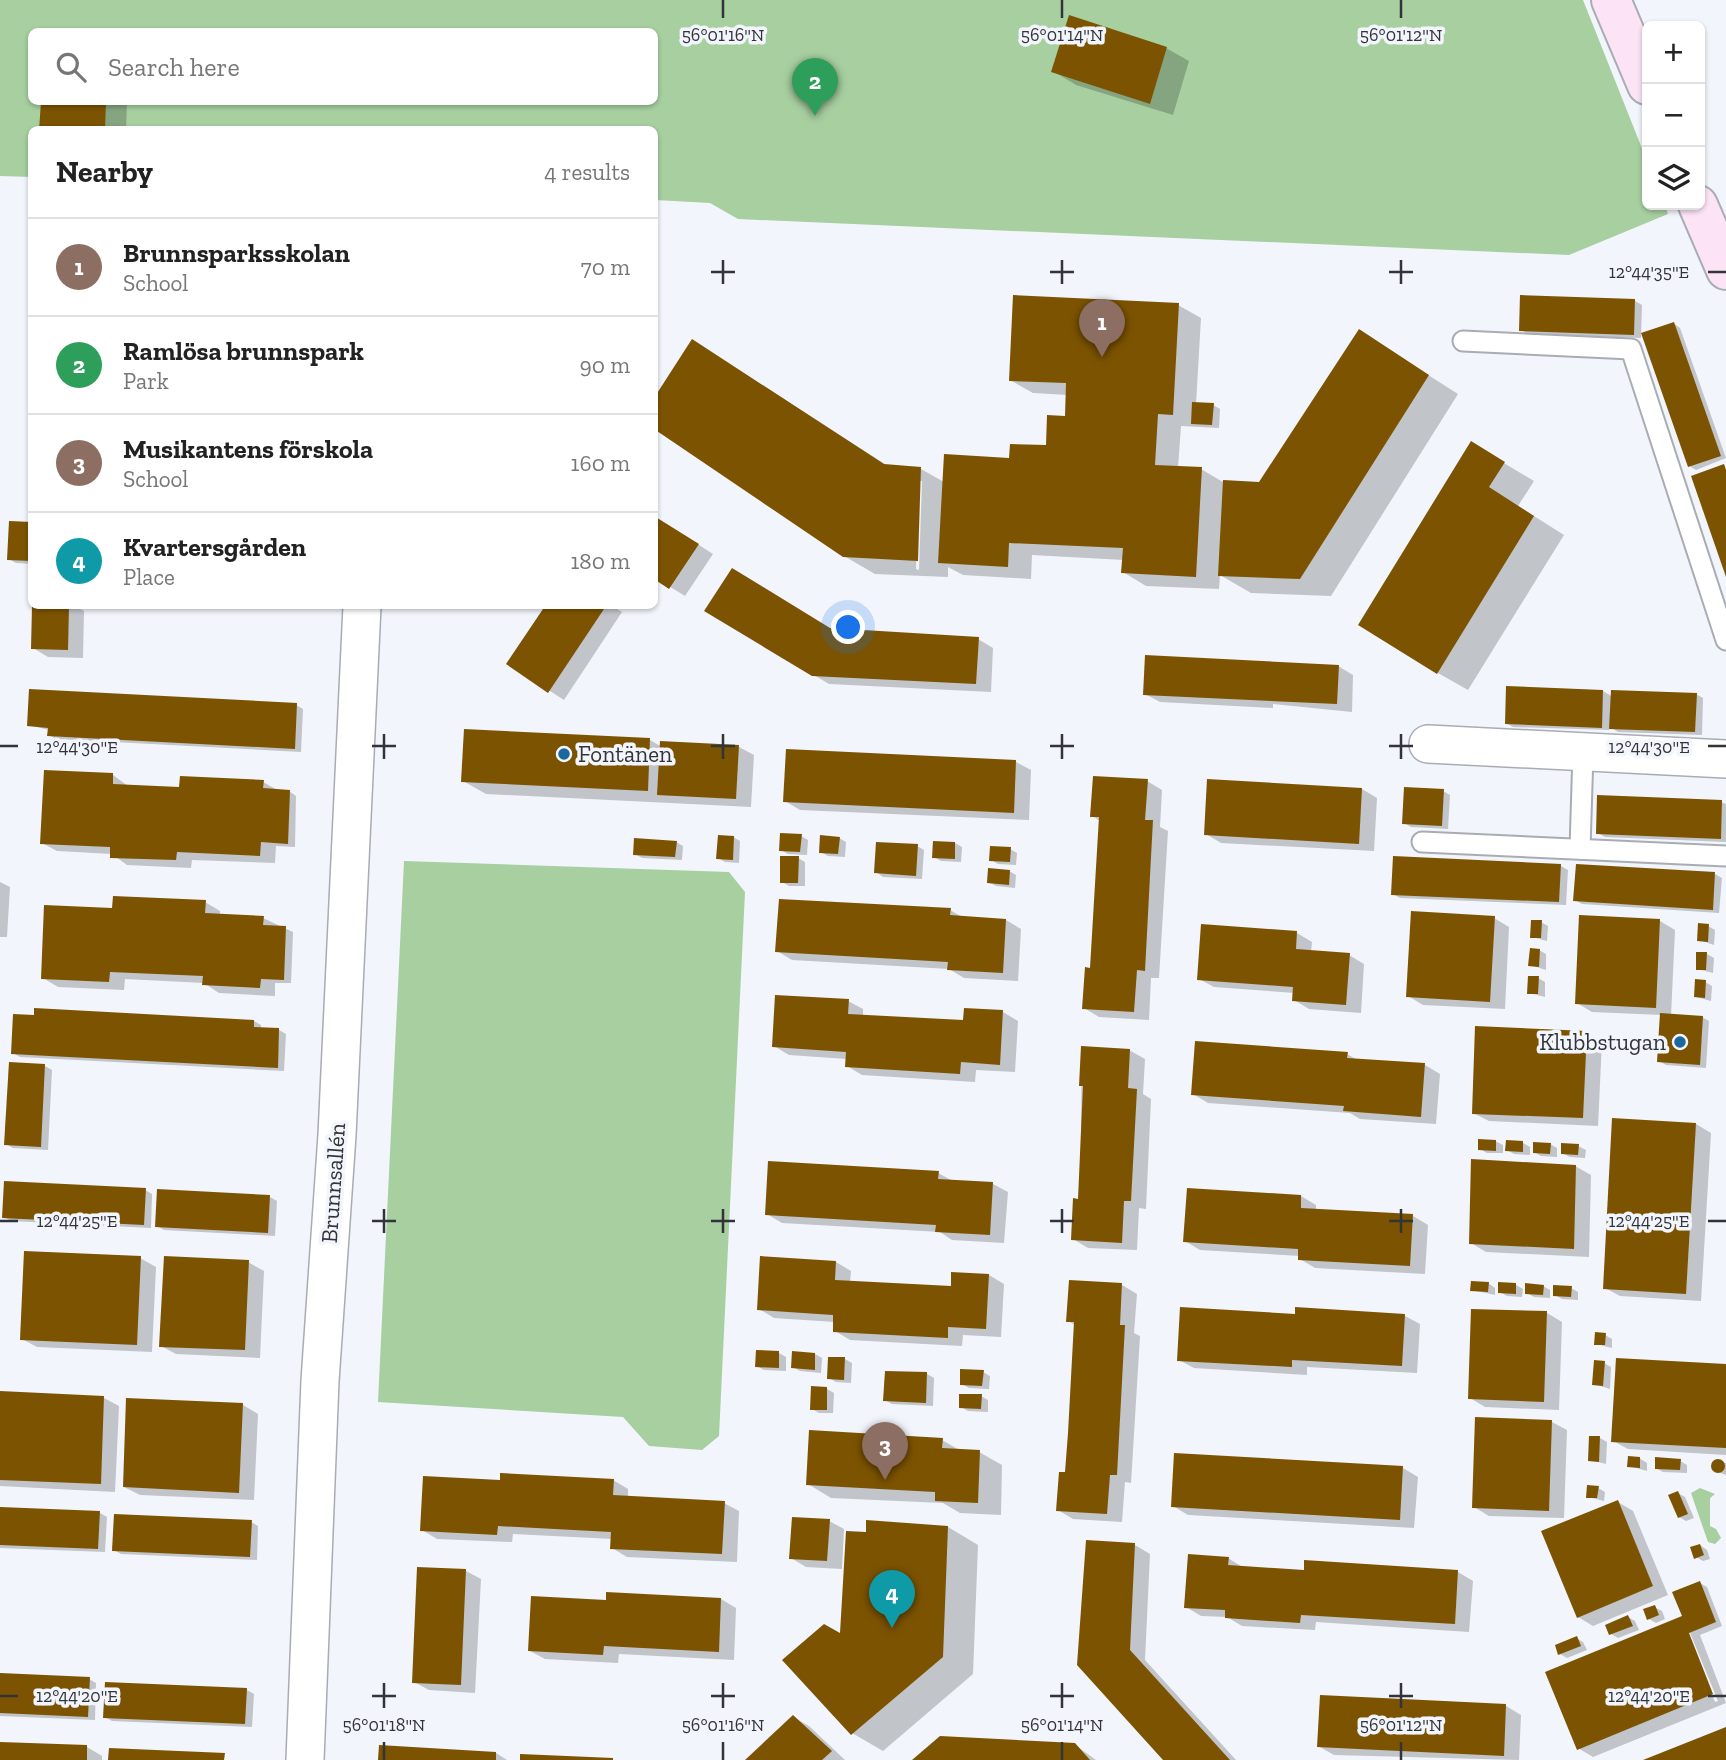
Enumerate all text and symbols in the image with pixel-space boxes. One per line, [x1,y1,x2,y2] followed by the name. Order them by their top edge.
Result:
[1642,21,1705,210] map controls
[1642,21,1705,84] button: +
[682,24,764,46] text: 56°01'16"N
[1021,24,1103,46] text: 56°01'14"N
[1360,24,1442,46] text: 56°01'12"N
[28,28,658,105] search box
[52,48,90,86] icon: search
[108,51,240,83] text: Search here
[792,58,838,116] pin: 2
[1642,84,1705,147] button: −
[1642,147,1705,210] button: layers
[56,154,153,190] text: Nearby
[544,158,630,186] text: 4 results
[123,237,350,269] text: Brunnsparksskolan
[74,253,84,281] text: 1
[581,253,630,281] text: 70 m
[1609,261,1689,283] text: 12°44'35"E
[123,269,188,297] text: School
[1079,299,1125,357] pin: 1
[123,335,364,367] text: Ramlösa brunnspark
[73,351,85,379] text: 2
[579,351,630,379] text: 90 m
[123,367,169,395] text: Park
[123,433,373,465] text: Musikantens förskola
[73,449,85,477] text: 3
[571,449,630,477] text: 160 m
[123,465,188,493] text: School
[123,531,306,563] text: Kvartersgården
[72,547,86,575] text: 4
[570,547,630,575] text: 180 m
[123,563,175,591] text: Place
[831,610,865,644] your location
[36,736,118,758] text: 12°44'30"E
[1608,736,1690,758] text: 12°44'30"E
[578,740,672,768] place label: Fontänen
[556,746,572,762] marker: Fontänen
[1539,1028,1666,1056] place label: Klubbstugan
[1672,1034,1688,1050] marker: Klubbstugan
[315,1122,351,1244] street label: Brunnsallén
[37,1210,117,1232] text: 12°44'25"E
[1609,1210,1689,1232] text: 12°44'25"E
[862,1422,908,1480] pin: 3
[869,1570,915,1628] pin: 4
[36,1685,118,1707] text: 12°44'20"E
[1608,1685,1690,1707] text: 12°44'20"E
[343,1714,425,1736] text: 56°01'18"N
[682,1714,764,1736] text: 56°01'16"N
[1021,1714,1103,1736] text: 56°01'14"N
[1360,1714,1442,1736] text: 56°01'12"N

